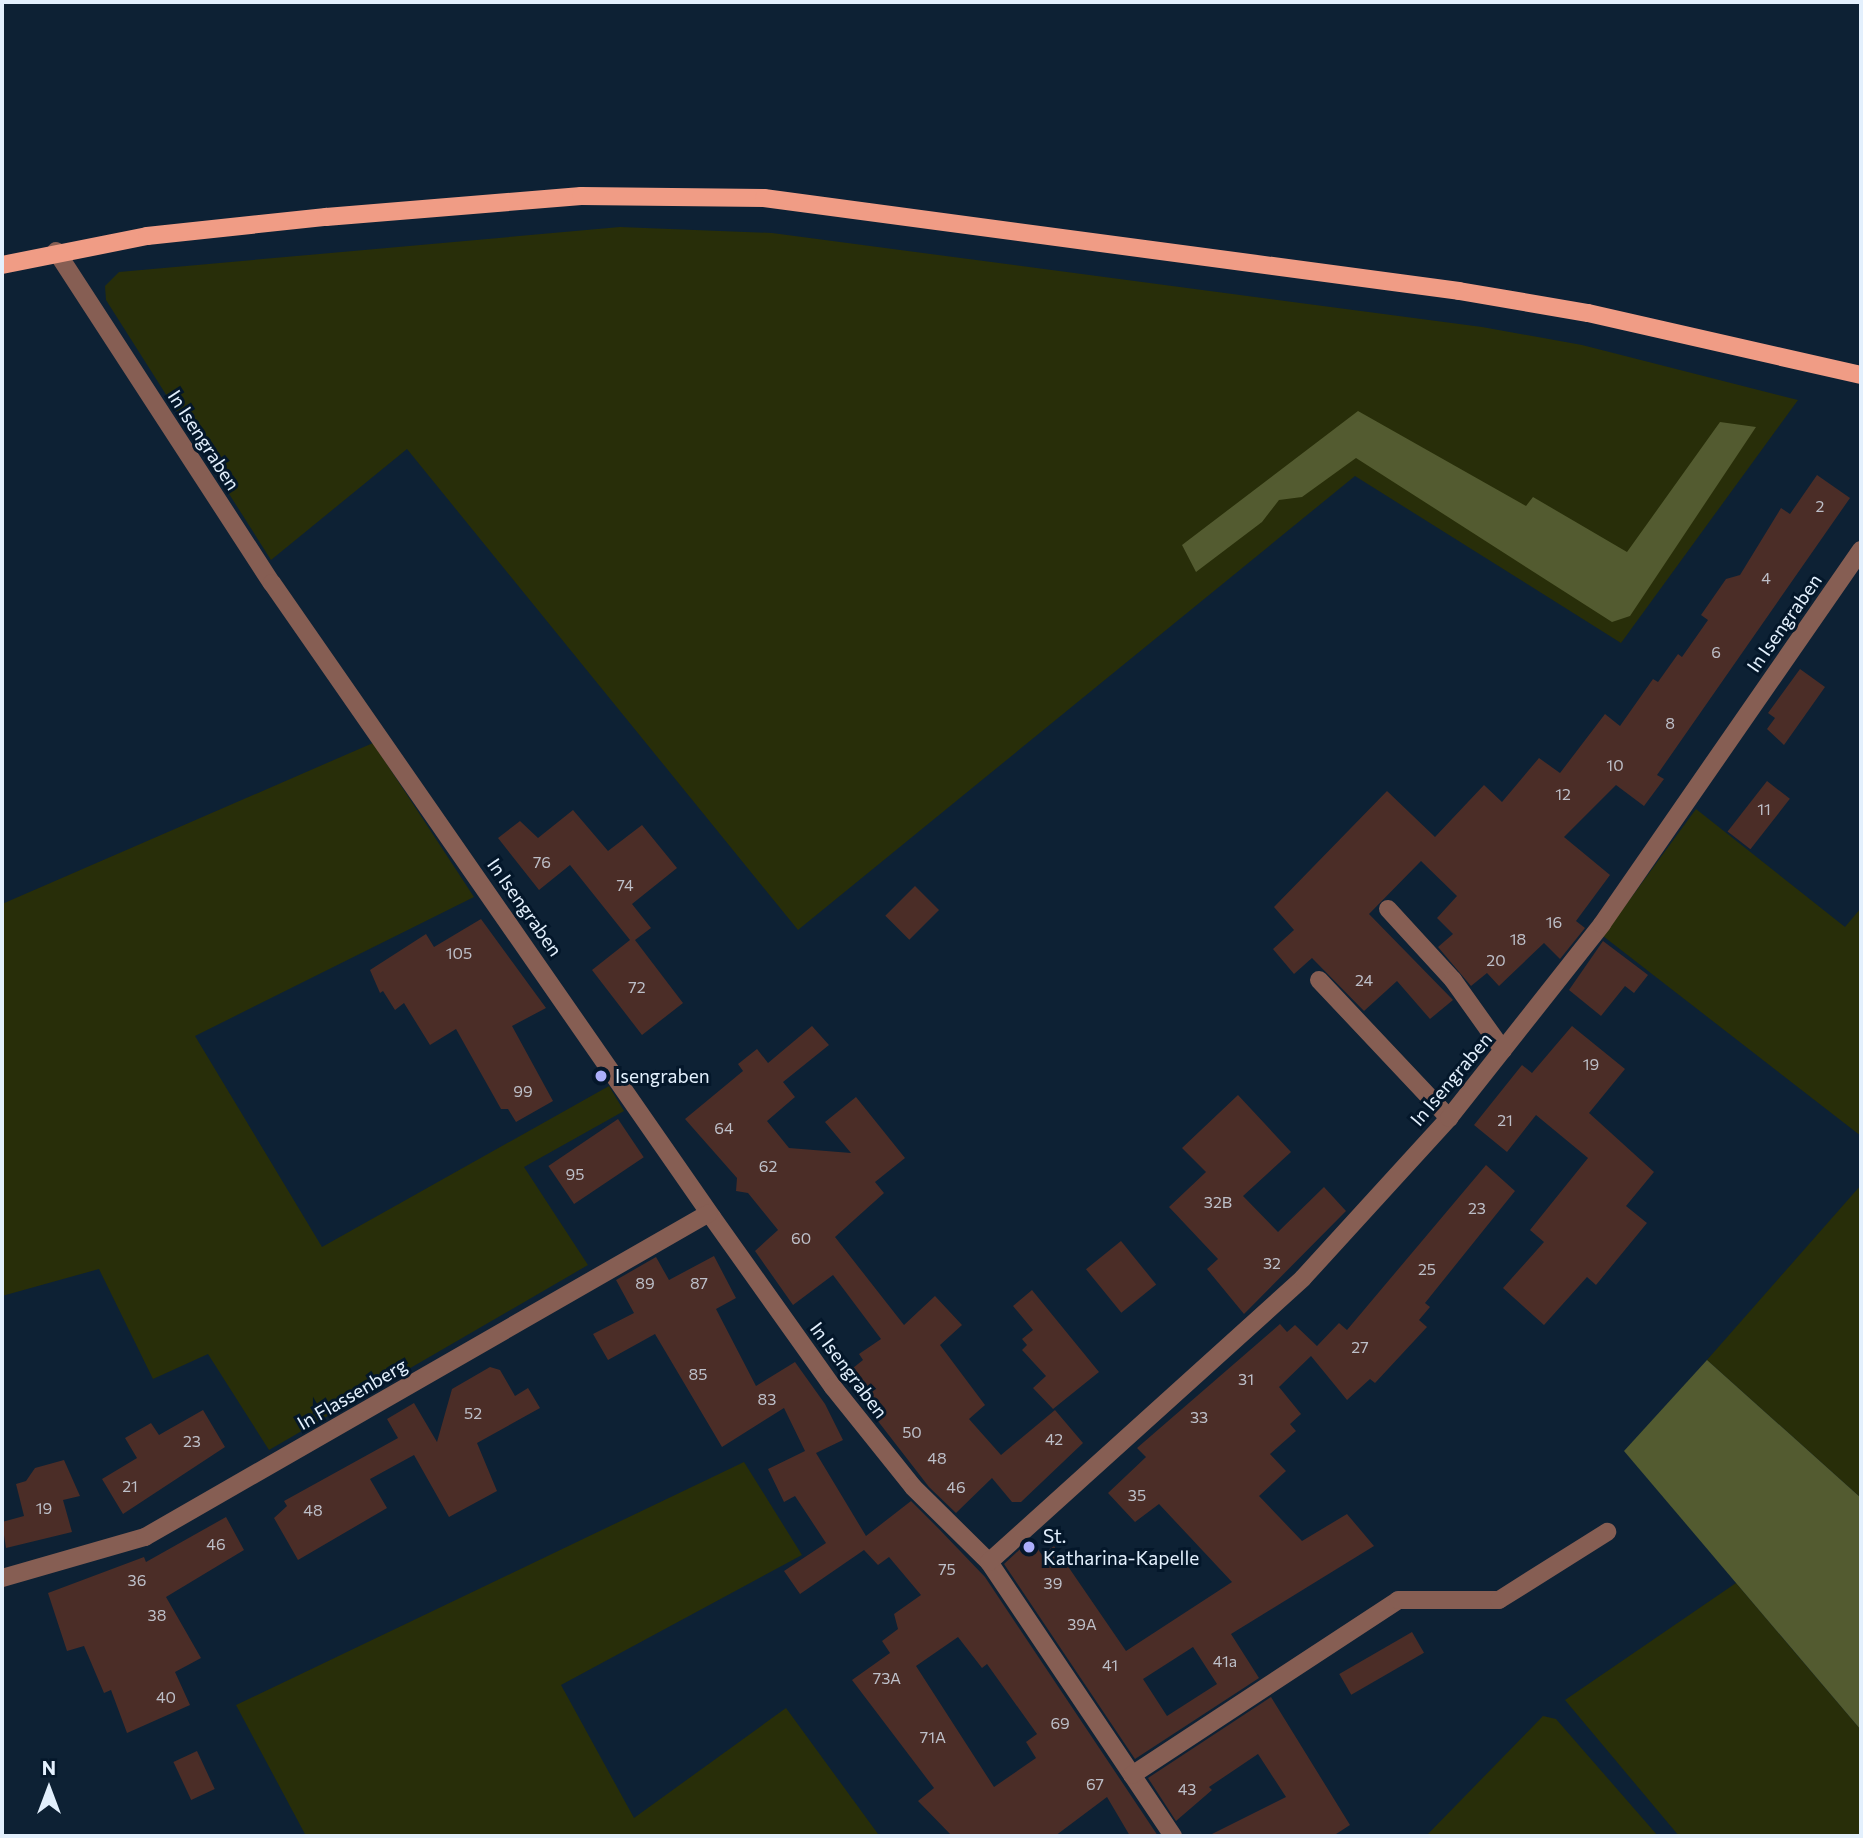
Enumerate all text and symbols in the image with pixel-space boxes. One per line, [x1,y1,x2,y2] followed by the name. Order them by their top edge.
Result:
[163,386,245,494] street label: In Isengraben
[1816,496,1824,516] house number: 2
[1761,568,1771,588] house number: 4
[1742,570,1826,676] street label: In Isengraben
[1711,642,1721,662] house number: 6
[1665,713,1675,733] house number: 8
[1606,755,1624,775] house number: 10
[1555,784,1571,804] house number: 12
[1757,799,1771,819] house number: 11
[533,852,551,872] house number: 76
[483,854,567,960] street label: In Isengraben
[616,875,634,895] house number: 74
[1546,912,1562,932] house number: 16
[1510,929,1526,949] house number: 18
[446,943,472,963] house number: 105
[1486,950,1506,970] house number: 20
[1355,970,1373,990] house number: 24
[628,977,646,997] house number: 72
[1405,1028,1497,1130] street label: In Isengraben
[1583,1054,1599,1074] house number: 19
[615,1065,710,1087] place label: Isengraben
[593,1068,609,1084] marker: Isengraben
[513,1081,533,1101] house number: 99
[1497,1110,1513,1130] house number: 21
[714,1118,734,1138] house number: 64
[759,1156,777,1176] house number: 62
[566,1164,584,1184] house number: 95
[1204,1192,1232,1212] house number: 32B
[1468,1198,1486,1218] house number: 23
[791,1228,811,1248] house number: 60
[1263,1253,1281,1273] house number: 32
[1418,1259,1436,1279] house number: 25
[635,1273,655,1293] house number: 89
[690,1273,708,1293] house number: 87
[805,1317,893,1423] street label: In Isengraben
[1351,1337,1369,1357] house number: 27
[293,1353,411,1435] street label: In Flassenberg
[689,1364,707,1384] house number: 85
[1238,1369,1254,1389] house number: 31
[758,1389,776,1409] house number: 83
[464,1403,482,1423] house number: 52
[1190,1407,1208,1427] house number: 33
[902,1422,922,1442] house number: 50
[1045,1429,1063,1449] house number: 42
[183,1431,201,1451] house number: 23
[927,1448,947,1468] house number: 48
[122,1476,138,1496] house number: 21
[946,1477,966,1497] house number: 46
[1128,1485,1146,1505] house number: 35
[36,1498,52,1518] house number: 19
[303,1500,323,1520] house number: 48
[1043,1525,1199,1569] place label: St. Katharina-Kapelle
[206,1534,226,1554] house number: 46
[1021,1539,1037,1555] marker: St. Katharina-Kapelle
[938,1559,956,1579] house number: 75
[128,1570,146,1590] house number: 36
[1044,1573,1062,1593] house number: 39
[148,1605,166,1625] house number: 38
[1067,1614,1097,1634] house number: 39A
[1213,1651,1237,1671] house number: 41a
[1102,1655,1118,1675] house number: 41
[873,1668,901,1688] house number: 73A
[156,1687,176,1707] house number: 40
[1050,1713,1070,1733] house number: 69
[920,1727,946,1747] house number: 71A
[14,1754,84,1824] north arrow
[42,1756,56,1779] text: N
[1086,1774,1104,1794] house number: 67
[1178,1779,1196,1799] house number: 43

